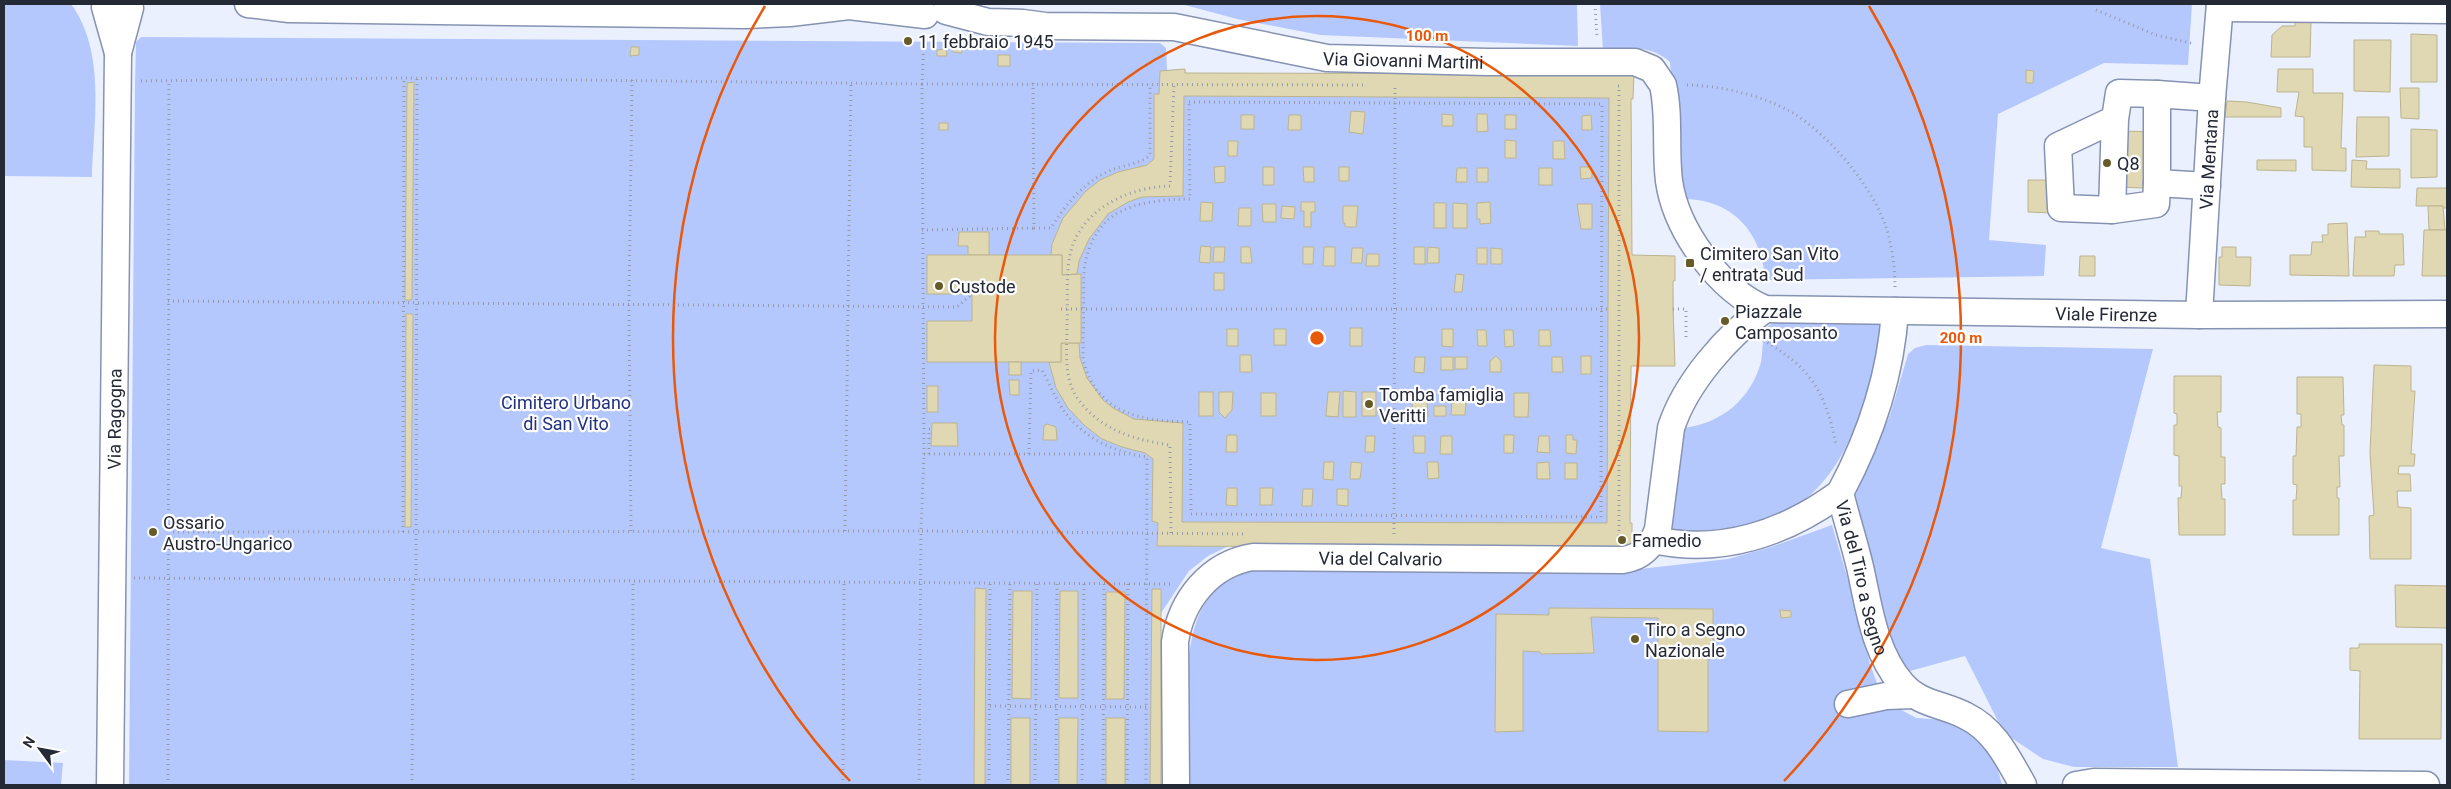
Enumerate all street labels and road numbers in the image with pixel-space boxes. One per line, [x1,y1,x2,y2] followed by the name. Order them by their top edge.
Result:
[1323,47,1484,72] street label: Via Giovanni Martini
[2195,108,2222,210] street label: Via Mentana
[2055,303,2157,325] street label: Viale Firenze
[103,368,125,470] street label: Via Ragogna
[1832,498,1893,658] street label: Via del Tiro a Segno
[1319,547,1442,569] street label: Via del Calvario

